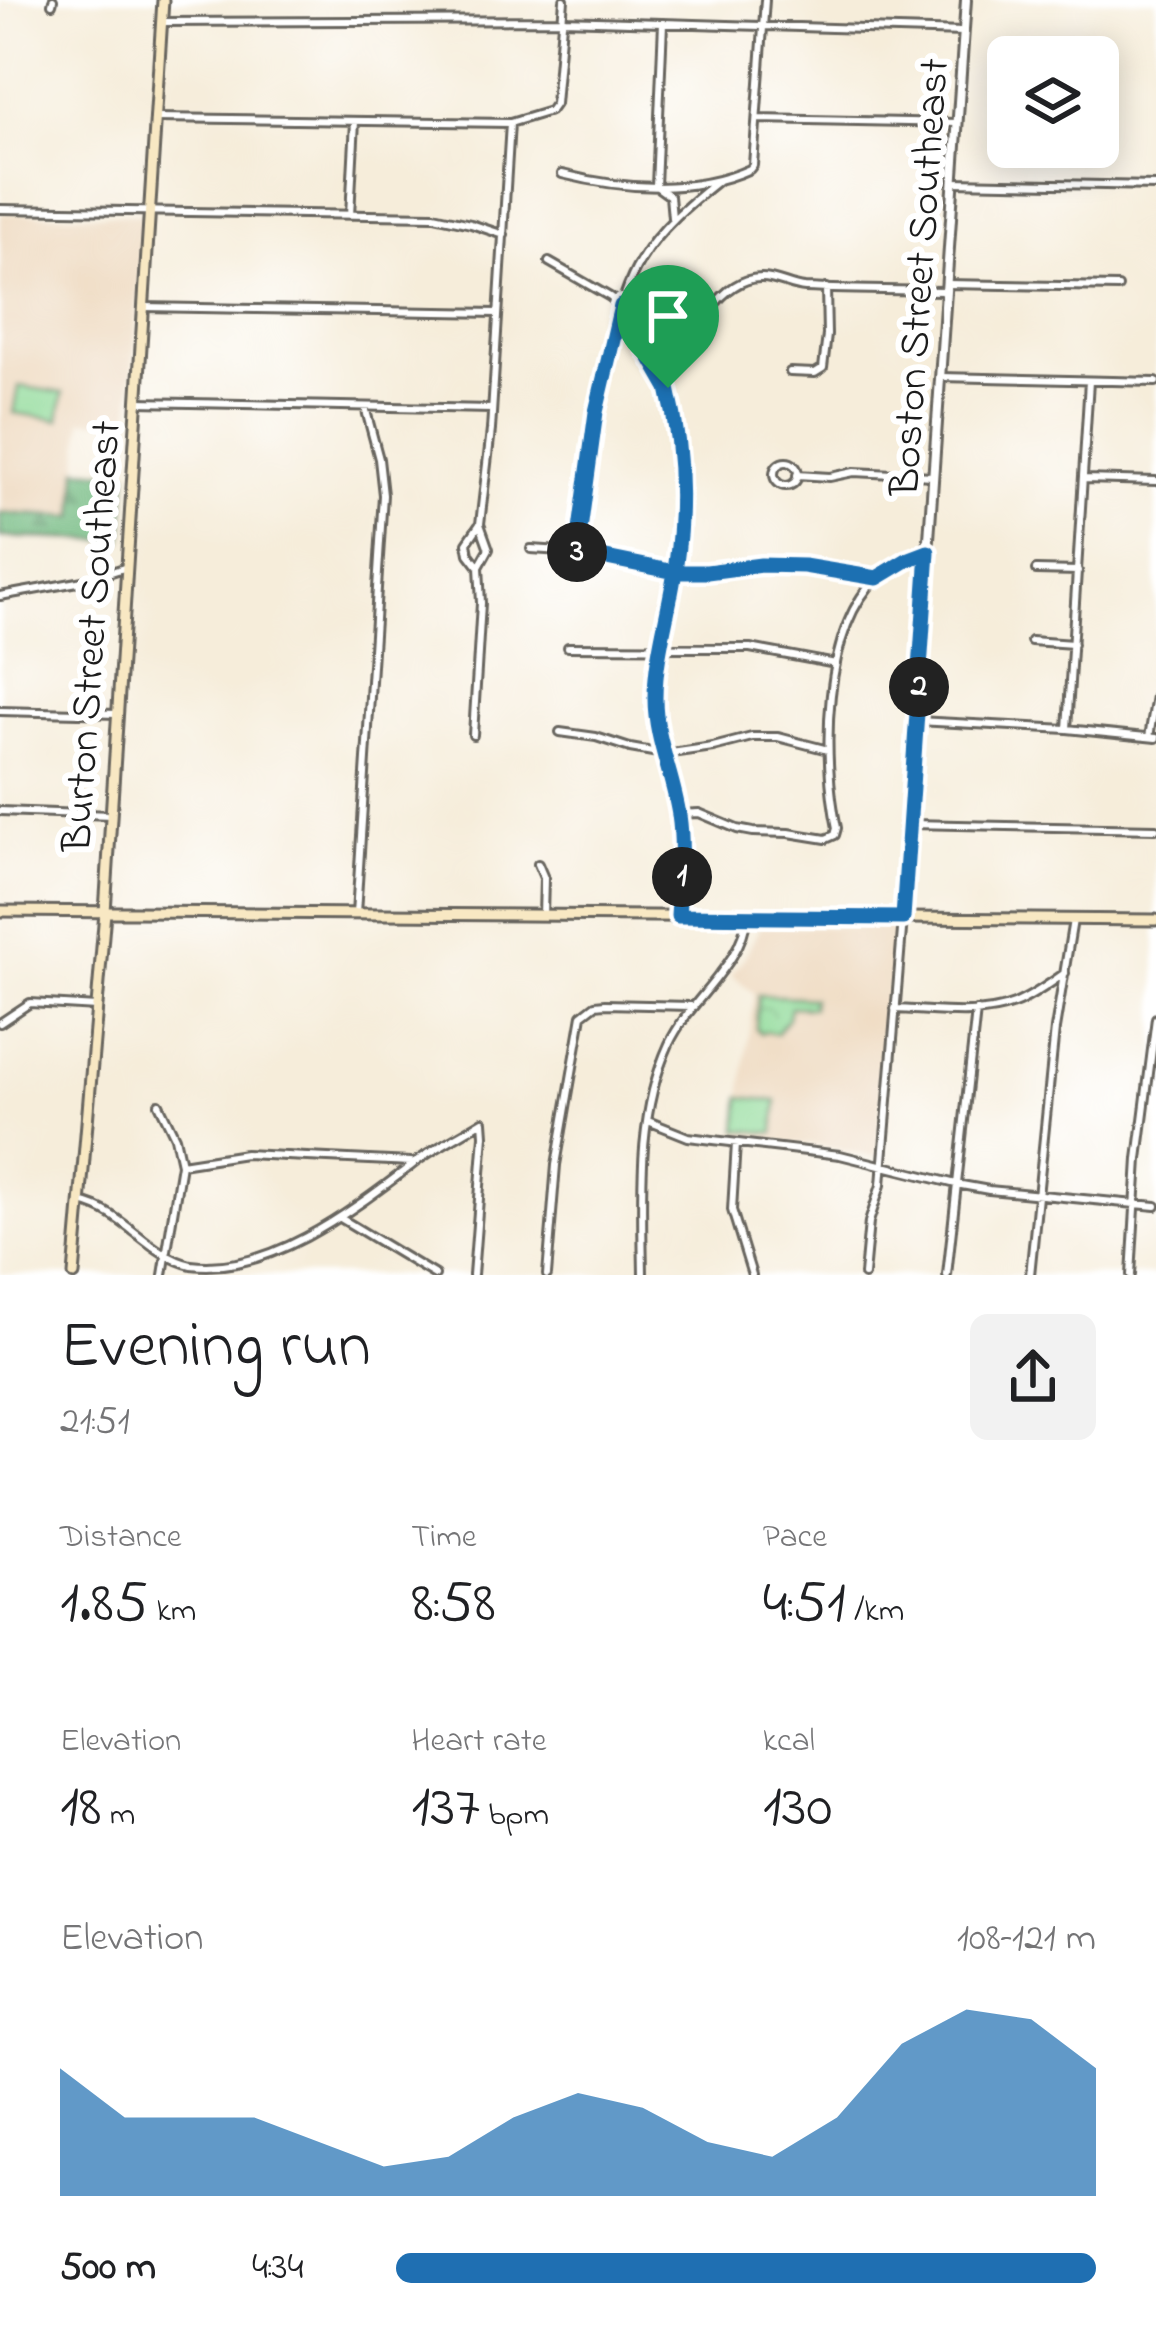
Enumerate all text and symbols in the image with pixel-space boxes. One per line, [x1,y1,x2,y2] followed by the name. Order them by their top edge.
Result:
[987,36,1119,168] map controls
[987,36,1119,168] button: layers
[876,56,967,499] street label: Boston Street Southeast
[617,265,719,388] pin
[635,283,701,349] icon: arrive
[48,418,139,855] street label: Burton Street Southeast
[547,522,607,582] pin: 3
[570,528,584,576] text: 3
[889,657,949,717] pin: 2
[911,663,927,711] text: 2
[652,847,712,907] pin: 1
[677,853,687,901] text: 1
[60,1301,371,1397] text: Evening run
[970,1314,1096,1440] button: share
[60,1394,130,1451] text: 21:51
[60,1514,182,1562] text: Distance
[411,1514,477,1562] text: Time
[763,1514,827,1562] text: Pace
[60,1562,148,1649] text: 1.85
[411,1562,496,1649] text: 8:58
[763,1562,846,1649] text: 4:51
[148,1588,196,1636] text: km
[846,1588,904,1636] text: /km
[60,1718,181,1766] text: Elevation
[411,1718,547,1766] text: Heart rate
[763,1718,815,1766] text: kcal
[60,1766,102,1853] text: 18
[411,1766,480,1853] text: 137
[763,1766,832,1853] text: 130
[102,1792,135,1840] text: m
[480,1792,549,1840] text: bpm
[60,1911,203,1968] text: Elevation
[957,1911,1096,1968] text: 108–121 m
[60,2240,156,2297] text: 500 m
[252,2240,304,2297] text: 4:34

